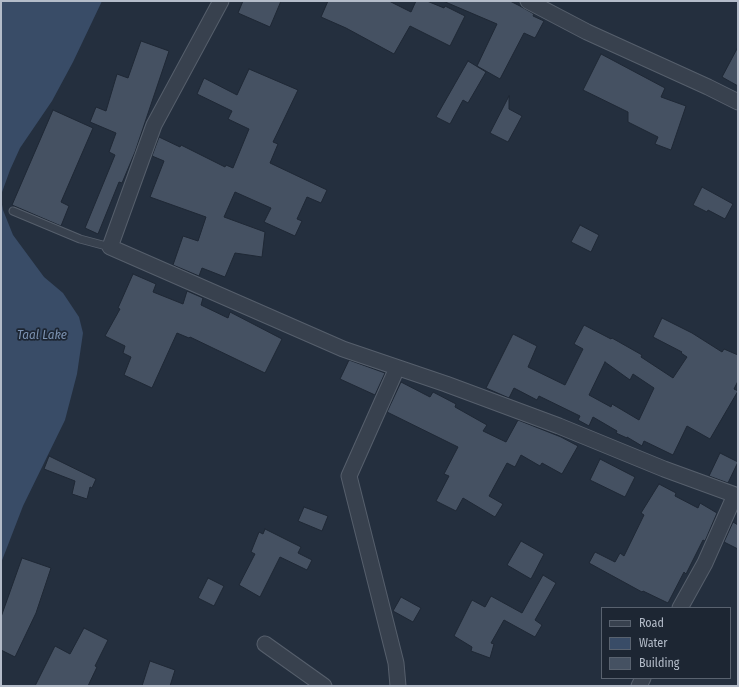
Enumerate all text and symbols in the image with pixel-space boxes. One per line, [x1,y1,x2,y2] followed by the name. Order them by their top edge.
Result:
[17,327,67,343] water label: Taal Lake
[601,607,731,679] legend
[639,616,664,630] text: Road
[639,636,667,650] text: Water
[639,656,679,670] text: Building

